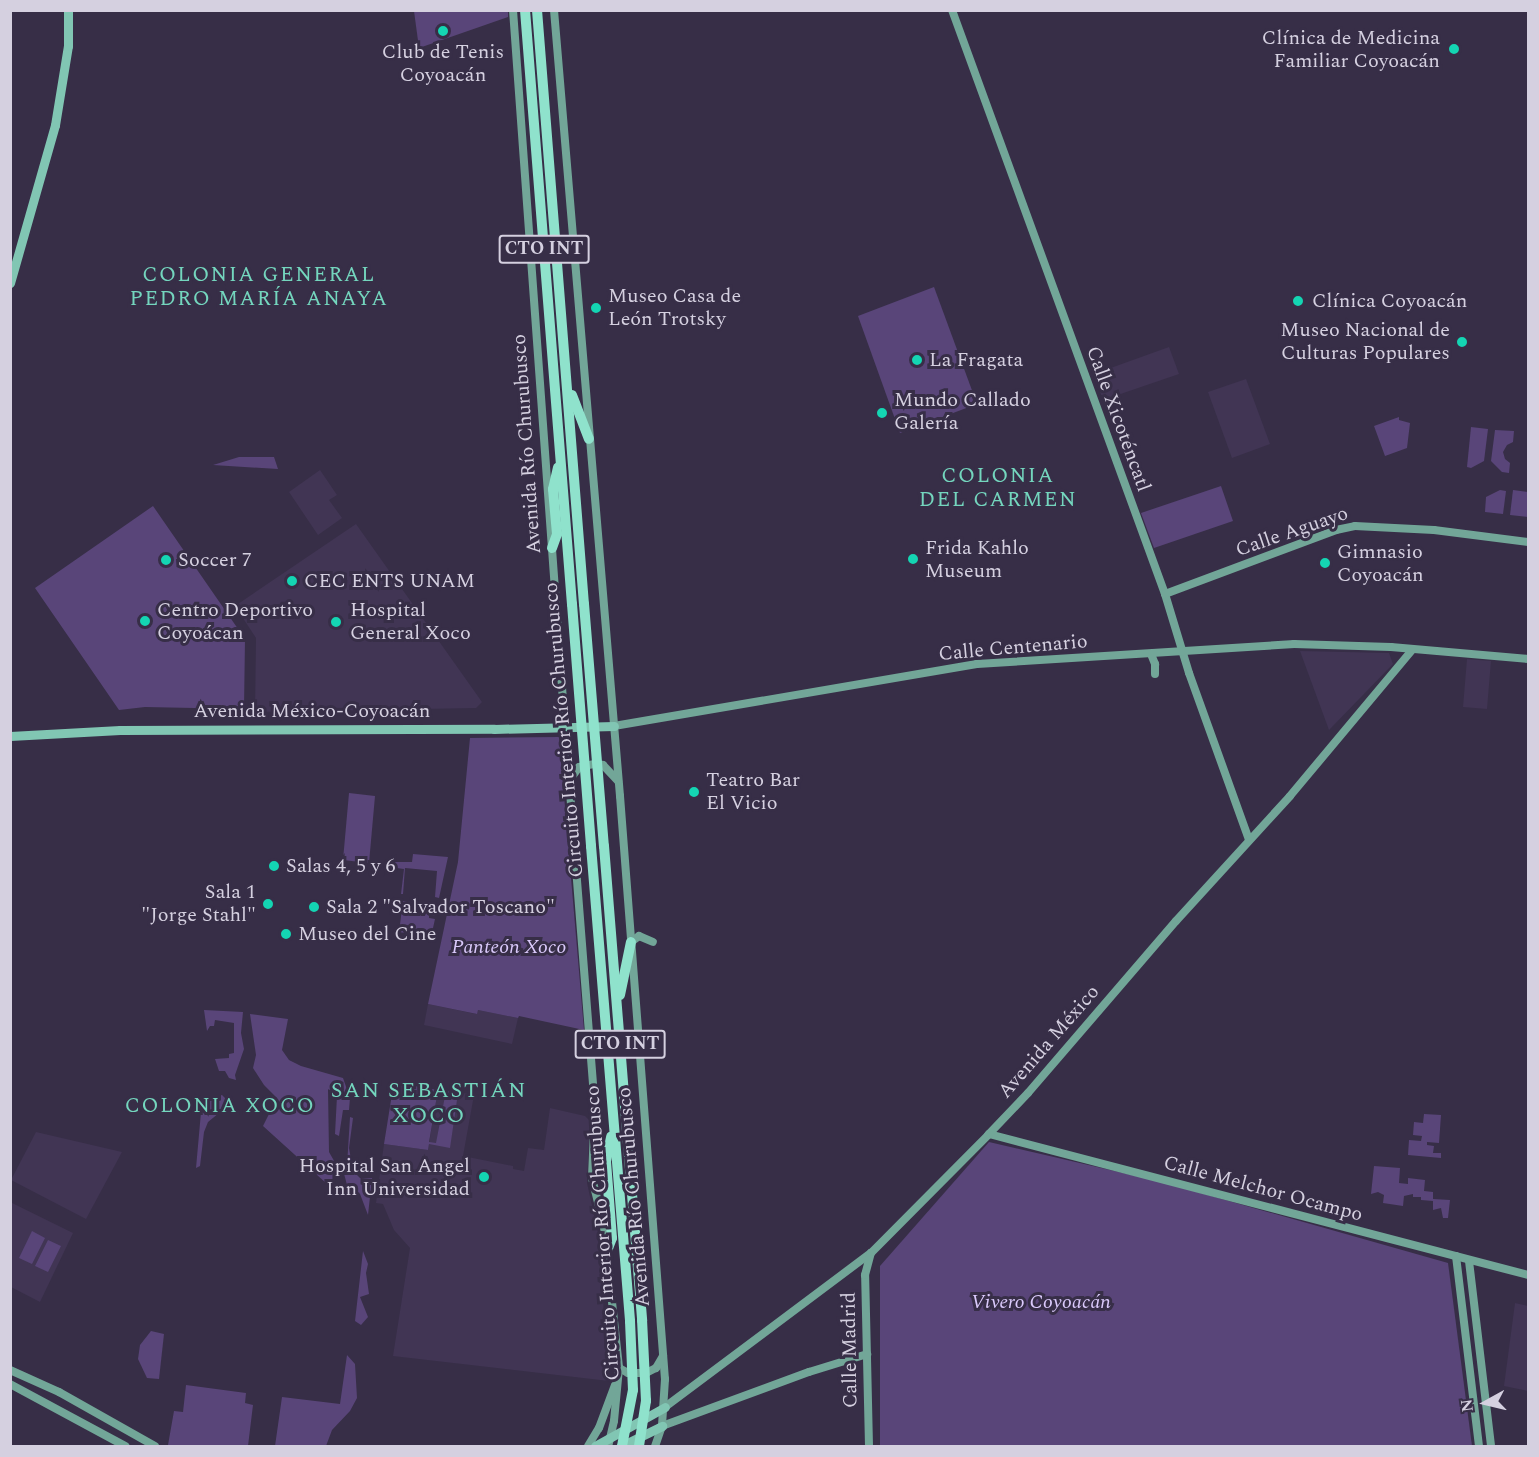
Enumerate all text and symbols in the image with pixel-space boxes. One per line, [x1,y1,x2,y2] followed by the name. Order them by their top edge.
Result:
[436,24,450,38] marker: Club de Tenis Coyoacán
[1262,26,1440,73] place label: Clínica de Medicina Familiar Coyoacán
[1445,40,1463,58] marker: Clínica de Medicina Familiar Coyoacán
[382,41,504,88] place label: Club de Tenis Coyoacán
[498,234,590,264] road number: CTO INT
[129,262,389,312] district label: COLONIA GENERAL PEDRO MARÍA ANAYA
[608,284,741,331] place label: Museo Casa de León Trotsky
[1312,289,1467,313] place label: Clínica Coyoacán
[1289,292,1307,310] marker: Clínica Coyoacán
[589,301,603,315] marker: Museo Casa de León Trotsky
[1280,318,1450,365] place label: Museo Nacional de Culturas Populares
[507,333,547,555] street label: Avenida Río Churubusco
[1455,335,1469,349] marker: Museo Nacional de Culturas Populares
[1081,343,1155,495] street label: Calle Xicoténcatl
[929,348,1023,372] place label: La Fragata
[910,353,924,367] marker: La Fragata
[894,389,1031,436] place label: Mundo Callado Galería
[875,406,889,420] marker: Mundo Callado Galería
[919,463,1077,513] district label: COLONIA DEL CARMEN
[1233,502,1351,562] street label: Calle Aguayo
[925,536,1029,583] place label: Frida Kahlo Museum
[1337,540,1424,587] place label: Gimnasio Coyoacán
[178,548,252,572] place label: Soccer 7
[906,552,920,566] marker: Frida Kahlo Museum
[159,553,173,567] marker: Soccer 7
[1318,556,1332,570] marker: Gimnasio Coyoacán
[304,569,475,593] place label: CEC ENTS UNAM
[285,574,299,588] marker: CEC ENTS UNAM
[539,581,589,879] street label: Circuito Interior Río Churubusco
[157,598,313,645] place label: Centro Deportivo Coyoácan
[350,598,471,645] place label: Hospital General Xoco
[327,613,345,631] marker: Hospital General Xoco
[138,614,152,628] marker: Centro Deportivo Coyoácan
[937,630,1089,666] street label: Calle Centenario
[194,699,430,723] street label: Avenida México-Coyoacán
[706,768,800,815] place label: Teatro Bar El Vicio
[687,785,701,799] marker: Teatro Bar El Vicio
[286,854,396,878] place label: Salas 4, 5 y 6
[267,859,281,873] marker: Salas 4, 5 y 6
[141,880,256,927] place label: Sala 1 "Jorge Stahl"
[326,895,555,919] place label: Sala 2 "Salvador Toscano"
[261,897,275,911] marker: Sala 1 "Jorge Stahl"
[307,900,321,914] marker: Sala 2 "Salvador Toscano"
[298,922,436,946] place label: Museo del Cine
[279,927,293,941] marker: Museo del Cine
[452,935,566,959] park label: Panteón Xoco
[993,980,1105,1104] street label: Avenida México
[574,1029,666,1059] road number: CTO INT
[331,1077,527,1128] district label: SAN SEBASTIÁN XOCO
[581,1084,625,1382] street label: Circuito Interior Río Churubusco
[612,1086,656,1308] street label: Avenida Río Churubusco
[125,1093,315,1119] district label: COLONIA XOCO
[1161,1151,1365,1227] street label: Calle Melchor Ocampo
[299,1154,470,1201] place label: Hospital San Angel Inn Universidad
[475,1168,493,1186] marker: Hospital San Angel Inn Universidad
[971,1290,1111,1314] park label: Vivero Coyoacán
[837,1292,863,1408] street label: Calle Madrid
[1455,1373,1515,1433] north arrow
[1454,1397,1480,1414] text: N

